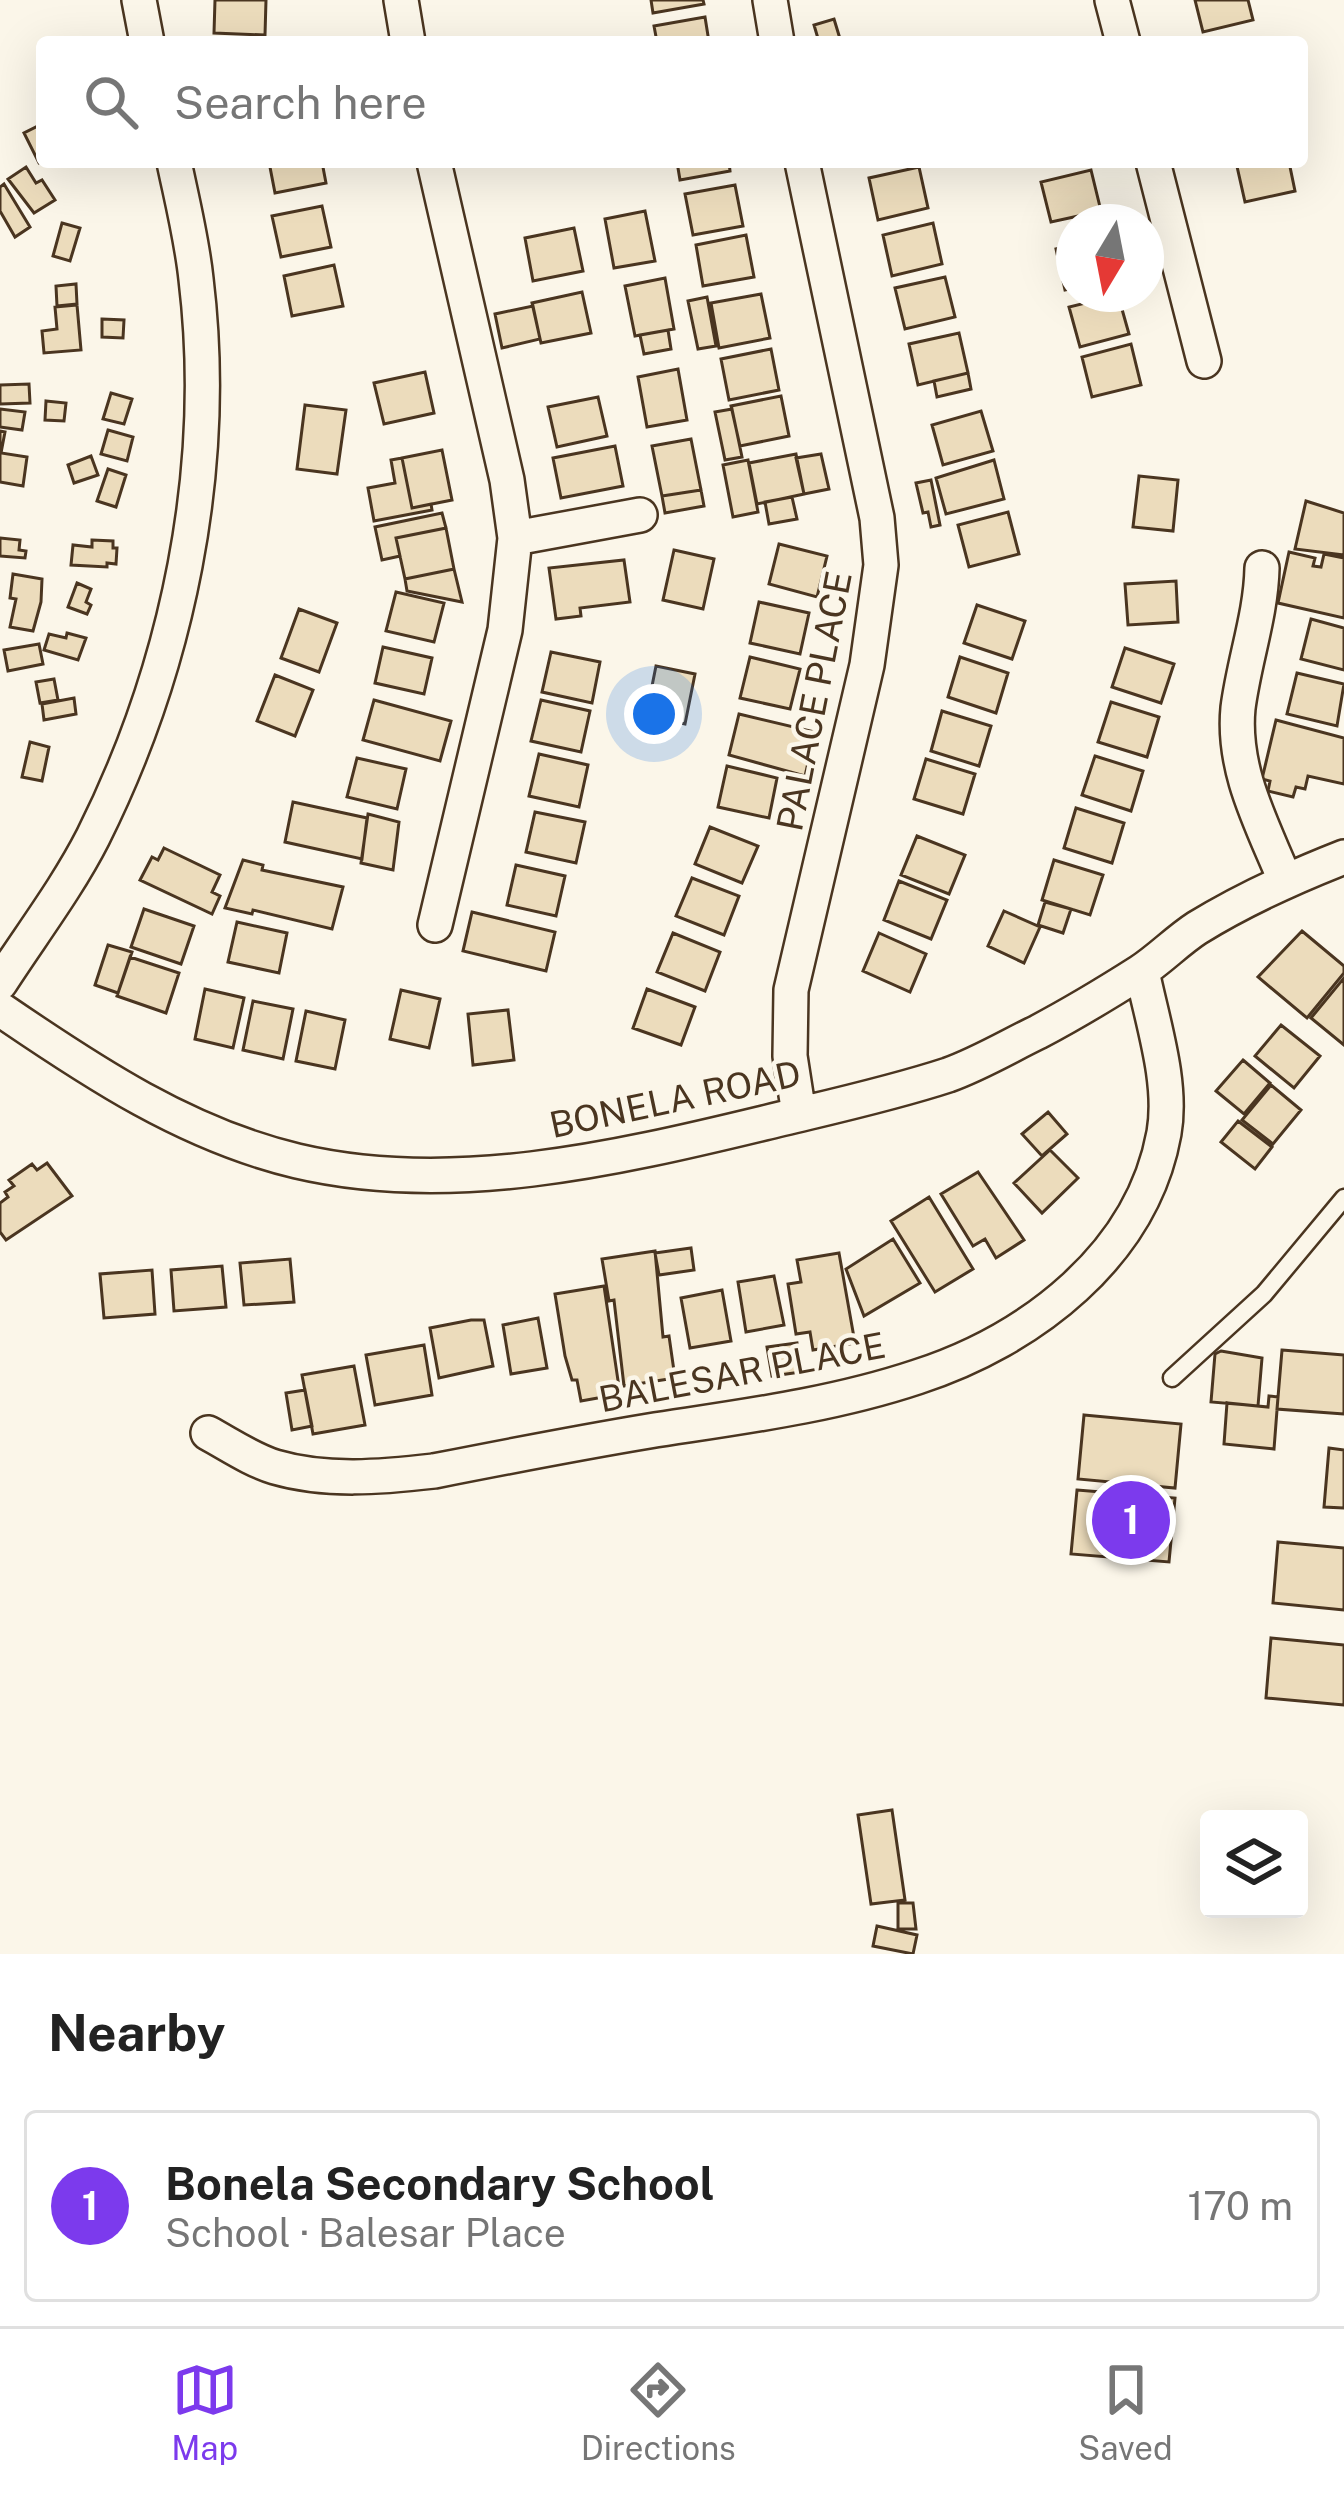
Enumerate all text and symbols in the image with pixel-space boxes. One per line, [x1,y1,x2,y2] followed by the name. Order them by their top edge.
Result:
[36,36,1308,168] search box
[78,69,144,135] icon: search
[174,76,427,129] text: Search here
[1056,204,1164,312] north arrow
[768,568,860,834] street label: PALACE PLACE
[624,684,684,744] your location
[546,1052,804,1146] street label: BONELA ROAD
[595,1324,889,1420] street label: BALESAR PLACE
[1092,1475,1170,1565] pin: 1
[1200,1810,1308,1918] map controls
[1200,1810,1308,1918] button: layers
[48,2003,225,2062] text: Nearby
[165,2157,715,2210] text: Bonela Secondary School
[82,2183,98,2229] text: 1
[1187,2183,1293,2229] text: 170 m
[165,2210,566,2256] text: School · Balesar Place
[171,2357,238,2467] tab: Map
[581,2357,736,2467] tab: Directions
[1078,2357,1173,2467] tab: Saved

